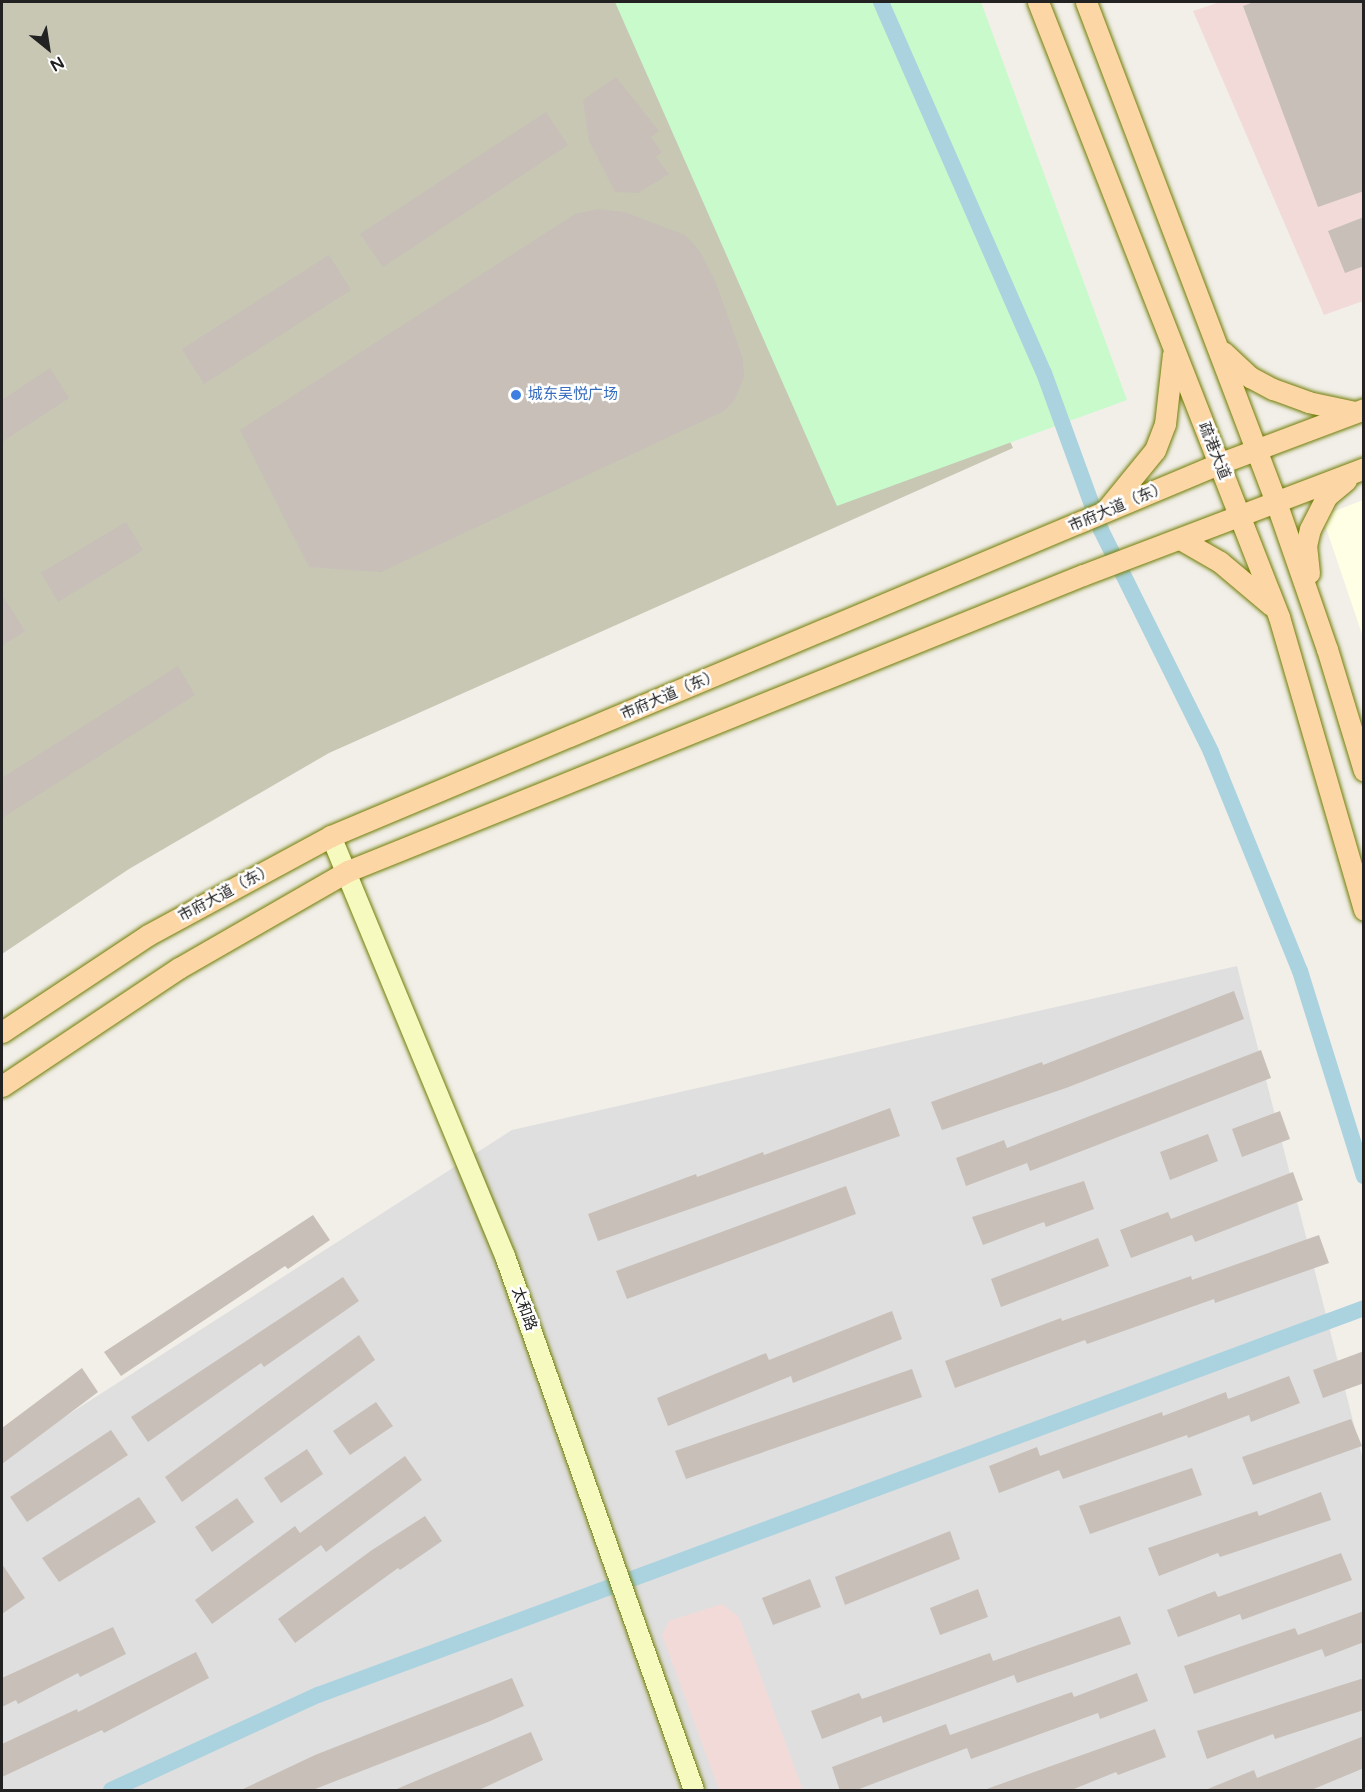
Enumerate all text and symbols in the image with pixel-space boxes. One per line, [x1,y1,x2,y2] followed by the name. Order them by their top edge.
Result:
[18,18,78,78] north arrow
[46,52,68,75] text: N
[528,386,618,404] place label: 城东吴悦广场
[509,388,523,402] marker: 城东吴悦广场
[1194,420,1234,482] street label: 疏港大道
[1066,478,1170,536] street label: 市府大道（东）
[618,666,722,724] street label: 市府大道（东）
[175,860,277,926] street label: 市府大道（东）
[508,1285,540,1333] street label: 太和路

